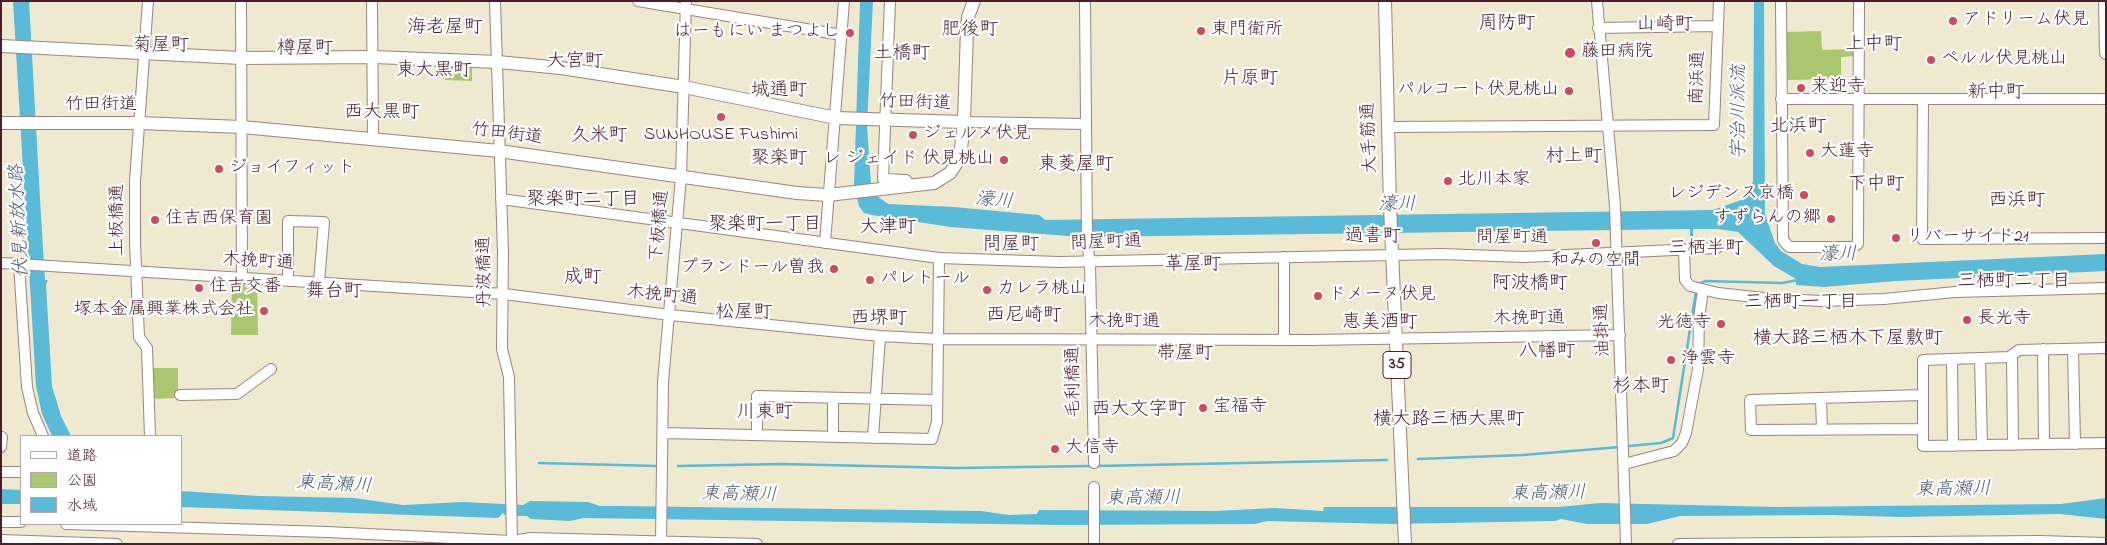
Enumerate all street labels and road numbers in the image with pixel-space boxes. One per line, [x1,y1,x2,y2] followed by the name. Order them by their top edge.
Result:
[1687,51,1711,105] street label: 南浜通
[879,92,951,116] street label: 竹田街道
[65,95,137,117] street label: 竹田街道
[1359,102,1383,174] street label: 大手筋通
[470,120,544,150] street label: 竹田街道
[108,184,130,256] street label: 上板橋通
[647,189,675,263] street label: 下板橋通
[1476,228,1548,250] street label: 問屋町通
[1070,232,1142,256] street label: 問屋町通
[475,236,497,308] street label: 丹波橋通
[221,250,295,276] street label: 木挽町通
[625,282,699,312] street label: 木挽町通
[1592,303,1616,357] street label: 油掛通
[1493,309,1565,331] street label: 木挽町通
[1088,312,1160,334] street label: 木挽町通
[1064,346,1086,418] street label: 毛利橋通
[1383,352,1411,378] road number: 35

